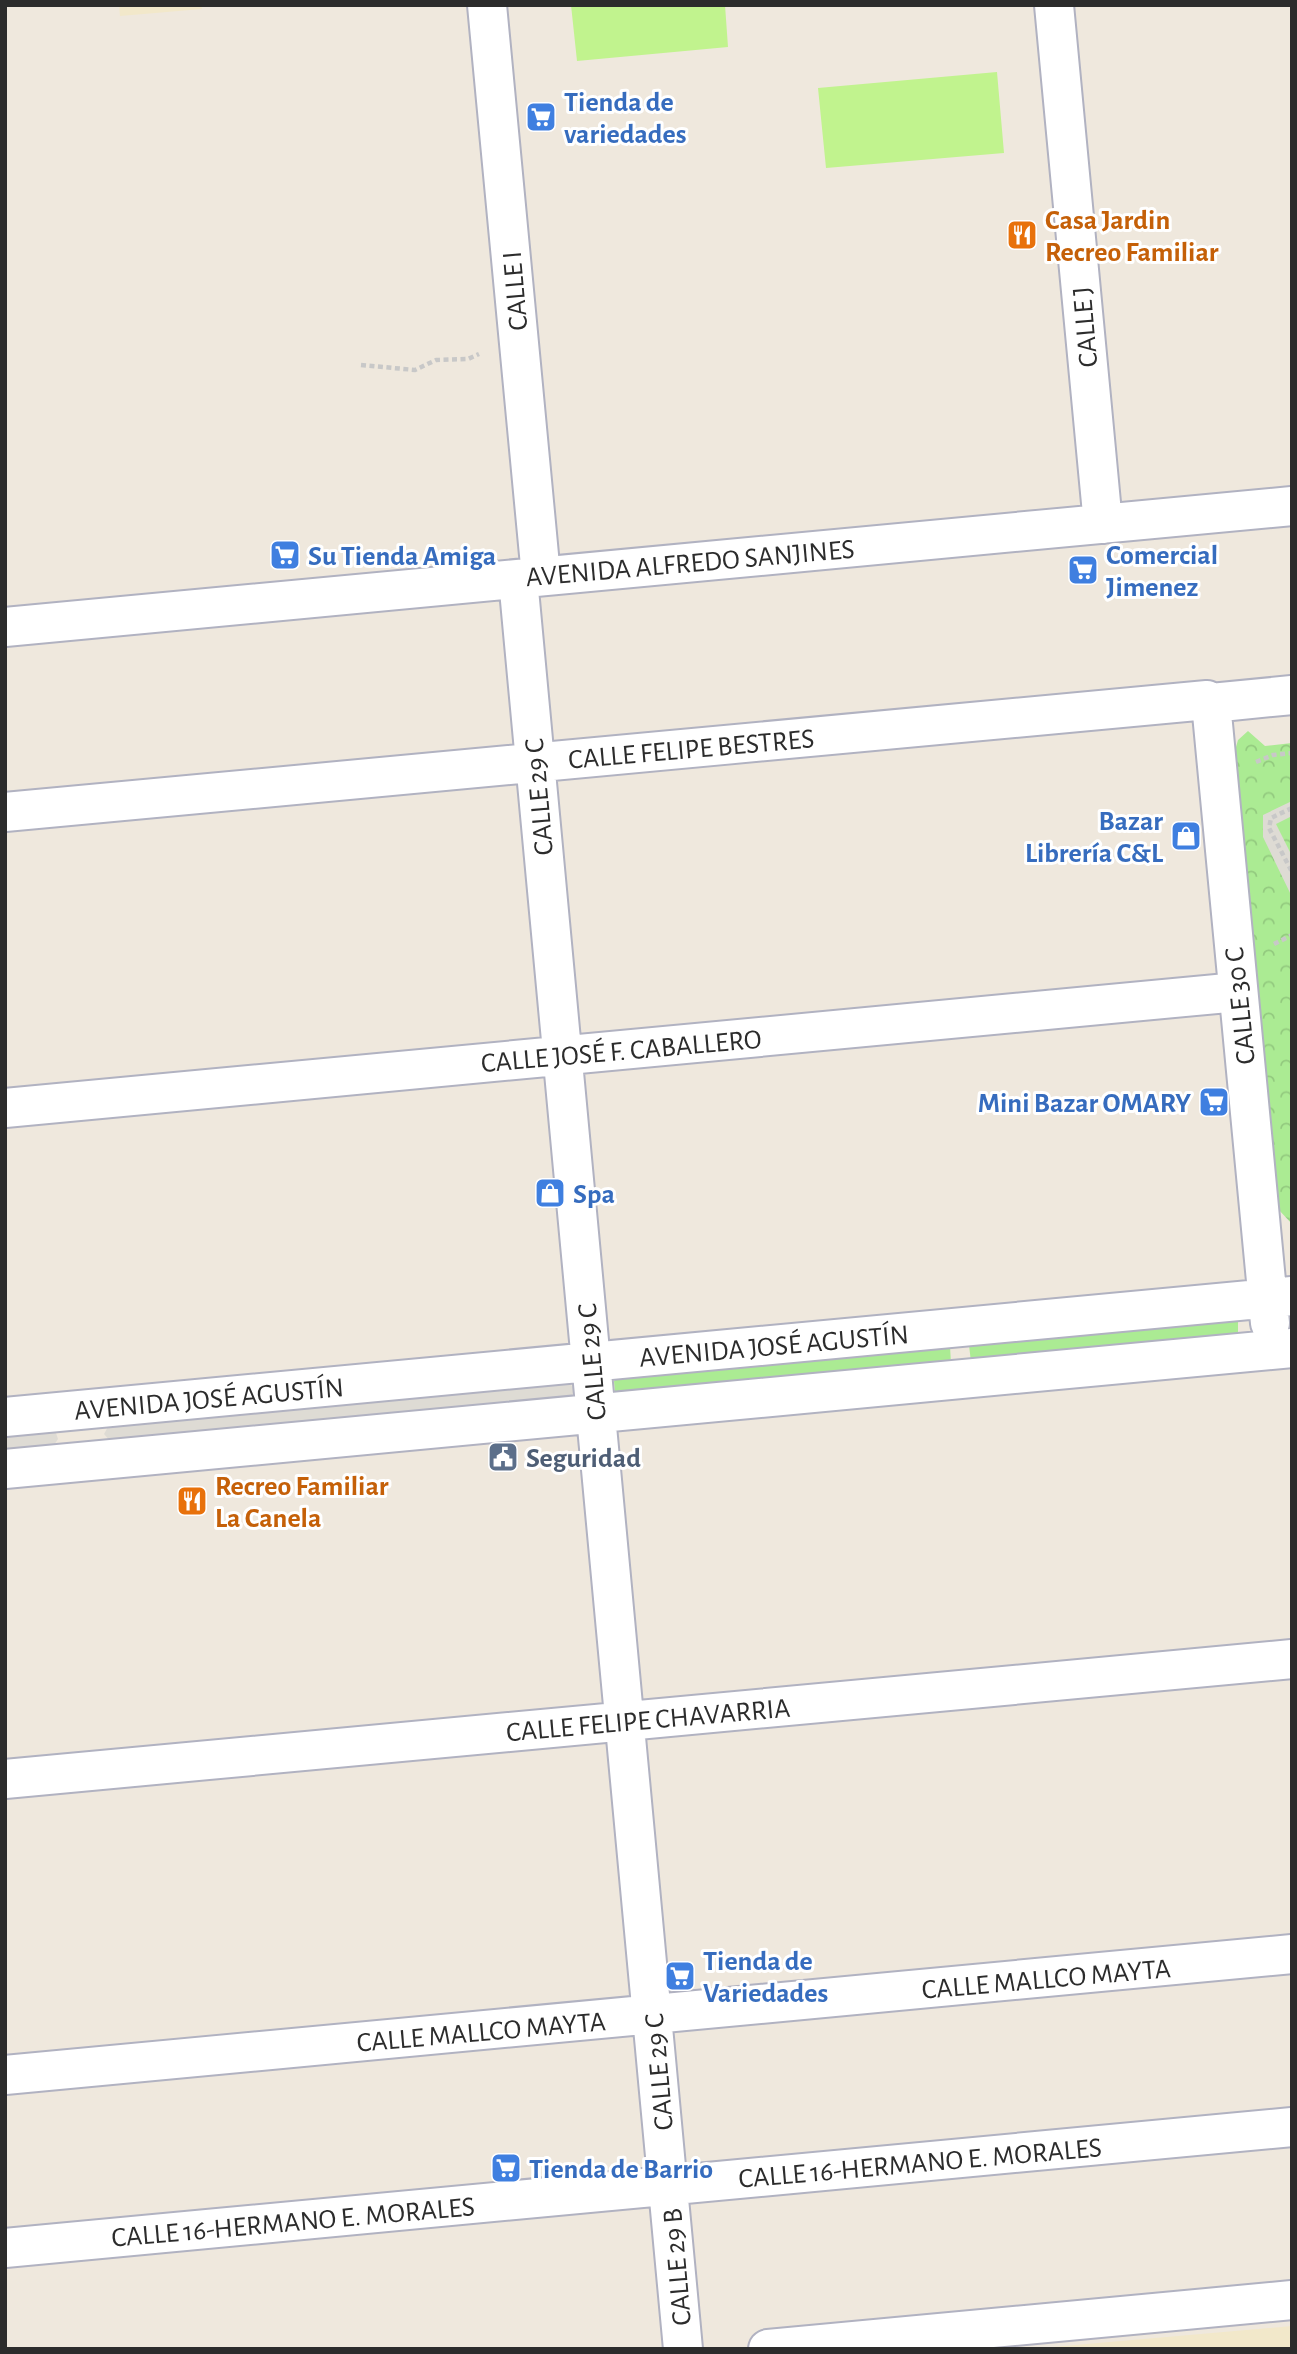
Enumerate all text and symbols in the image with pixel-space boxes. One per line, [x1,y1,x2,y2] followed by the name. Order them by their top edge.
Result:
[564,89,687,149] place label: Tienda de variedades
[524,100,558,134] supermarket icon: Tienda de variedades
[1045,207,1219,267] place label: Casa Jardin Recreo Familiar
[1005,218,1039,252] restaurant icon: Casa Jardin Recreo Familiar
[499,250,533,332] street label: CALLE I
[1069,285,1103,368] street label: CALLE J
[525,536,856,592] street label: AVENIDA ALFREDO SANJINES
[268,538,302,572] supermarket icon: Su Tienda Amiga
[1106,542,1218,602] place label: Comercial Jimenez
[308,543,496,571] place label: Su Tienda Amiga
[1066,553,1100,587] supermarket icon: Comercial Jimenez
[567,725,815,775] street label: CALLE FELIPE BESTRES
[521,737,559,856] street label: CALLE 29 C
[1025,808,1164,868] place label: Bazar Librería C&L
[1169,819,1203,853] shop icon: Bazar Librería C&L
[1221,946,1261,1066] street label: CALLE 30 C
[479,1023,763,1078] street label: CALLE JOSÉ F. CABALLERO
[1197,1085,1231,1119] supermarket icon: Mini Bazar OMARY
[978,1090,1191,1118] place label: Mini Bazar OMARY
[533,1176,567,1210] shop icon: Spa
[573,1181,615,1209] place label: Spa
[574,1302,612,1421] street label: CALLE 29 C
[638,1318,910,1373] street label: AVENIDA JOSÉ AGUSTÍN
[73,1371,345,1426] street label: AVENIDA JOSÉ AGUSTÍN
[486,1440,520,1474] public building icon: Seguridad
[526,1445,641,1473] place label: Seguridad
[215,1473,389,1533] place label: Recreo Familiar La Canela
[175,1484,209,1518] restaurant icon: Recreo Familiar La Canela
[505,1695,791,1747] street label: CALLE FELIPE CHAVARRIA
[703,1948,828,2008] place label: Tienda de Variedades
[921,1955,1172,2005] street label: CALLE MALLCO MAYTA
[663,1959,697,1993] supermarket icon: Tienda de Variedades
[356,2008,607,2058] street label: CALLE MALLCO MAYTA
[641,2012,679,2131] street label: CALLE 29 C
[737,2134,1103,2194] street label: CALLE 16-HERMANO E. MORALES
[489,2151,523,2185] supermarket icon: Tienda de Barrio
[529,2156,713,2184] place label: Tienda de Barrio
[110,2193,476,2253] street label: CALLE 16-HERMANO E. MORALES
[659,2207,697,2327] street label: CALLE 29 B

